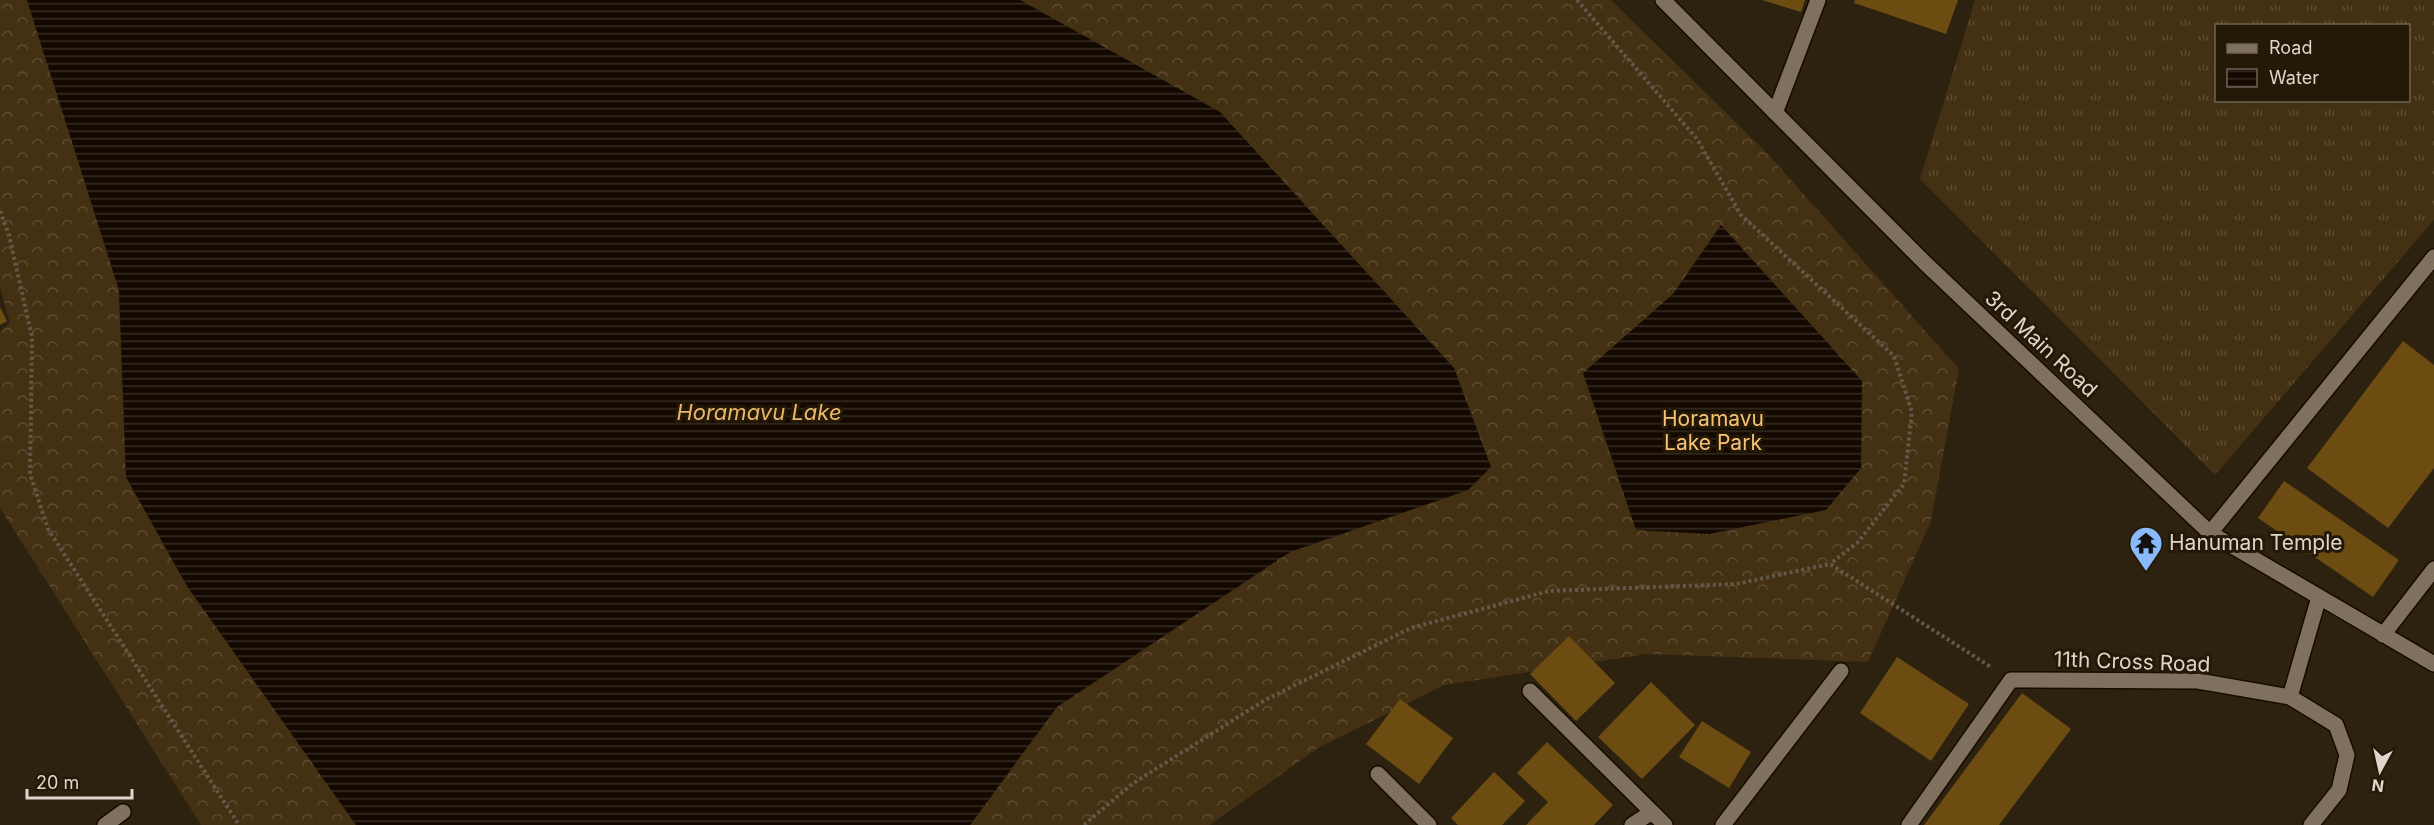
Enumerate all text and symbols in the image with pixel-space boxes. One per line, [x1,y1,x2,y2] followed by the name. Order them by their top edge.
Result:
[2215,24,2410,102] legend
[2269,37,2312,58] text: Road
[2269,67,2319,88] text: Water
[1980,285,2103,402] street label: 3rd Main Road
[676,399,842,425] water label: Horamavu Lake
[1662,406,1764,455] park label: Horamavu Lake Park
[2128,525,2164,572] temple icon: Hanuman Temple
[2169,530,2342,555] place label: Hanuman Temple
[2053,646,2211,677] street label: 11th Cross Road
[2350,741,2410,801] north arrow
[27,762,132,800] scale bar
[36,772,79,793] text: 20 m
[2370,775,2385,797] text: N

